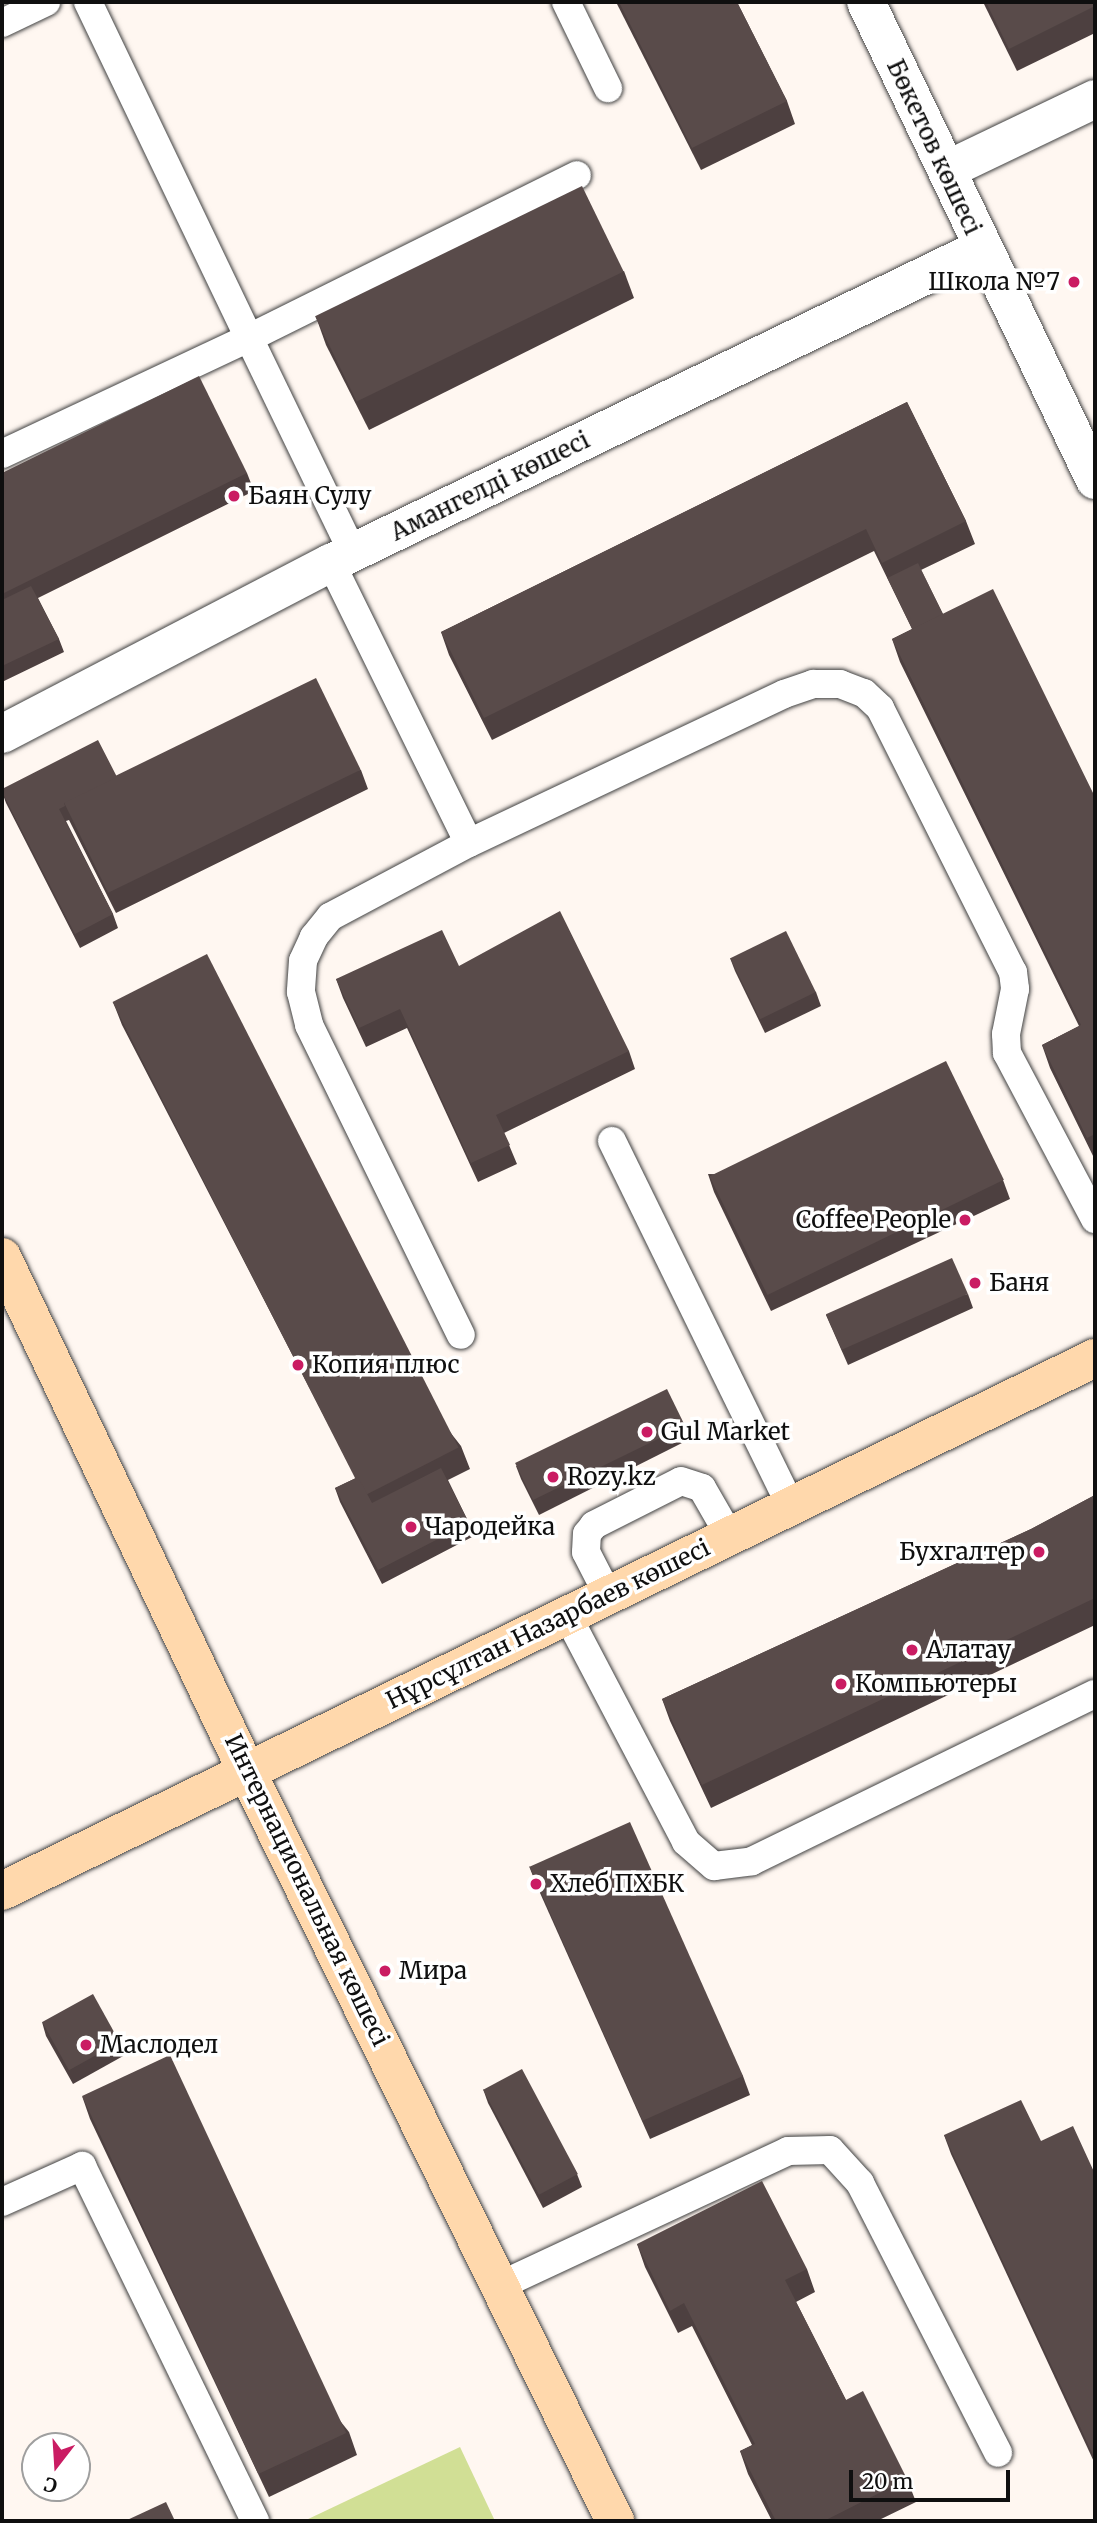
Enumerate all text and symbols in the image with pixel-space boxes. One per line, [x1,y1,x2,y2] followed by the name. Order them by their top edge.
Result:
[881,55,987,239] street label: Бөкетов көшесі
[928,268,1060,296] place label: Школа №7
[1066,274,1082,290] marker: Школа №7
[386,425,594,547] street label: Амангелді көшесі
[248,482,372,510] place label: Баян Сулу
[226,488,242,504] marker: Баян Сулу
[796,1206,951,1234] place label: Coffee People
[957,1212,973,1228] marker: Coffee People
[989,1269,1049,1297] place label: Баня
[967,1275,983,1291] marker: Баня
[312,1351,460,1379] place label: Копия плюс
[290,1357,306,1373] marker: Копия плюс
[661,1418,790,1446] place label: Gul Market
[639,1424,655,1440] marker: Gul Market
[567,1463,656,1491] place label: Rozy.kz
[545,1469,561,1485] marker: Rozy.kz
[425,1513,555,1541] place label: Чародейка
[403,1519,419,1535] marker: Чародейка
[382,1533,714,1715] street label: Нұрсұлтан Назарбаев көшесі
[899,1538,1025,1566] place label: Бухгалтер
[1031,1544,1047,1560] marker: Бухгалтер
[926,1636,1011,1664] place label: Алатау
[904,1642,920,1658] marker: Алатау
[855,1670,1017,1698] place label: Компьютеры
[833,1676,849,1692] marker: Компьютеры
[219,1729,395,2051] street label: Интернациональная көшесі
[550,1870,684,1898] place label: Хлеб ПХБК
[528,1876,544,1892] marker: Хлеб ПХБК
[399,1957,467,1985] place label: Мира
[377,1963,393,1979] marker: Мира
[100,2031,218,2059] place label: Маслодел
[78,2037,94,2053] marker: Маслодел
[21,2432,91,2502] north arrow
[852,2456,1013,2500] scale bar
[862,2468,913,2495] text: 20 m
[41,2472,60,2498] text: С

